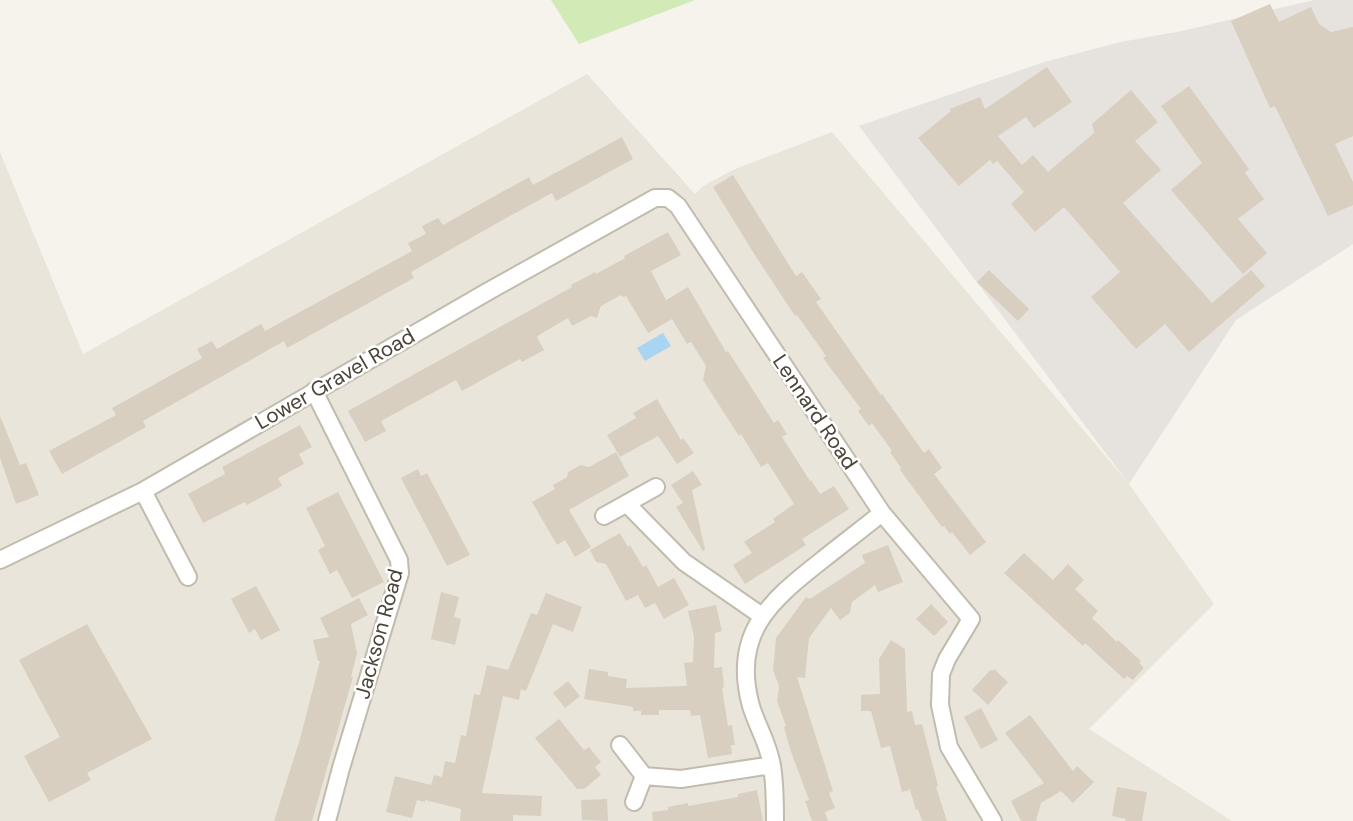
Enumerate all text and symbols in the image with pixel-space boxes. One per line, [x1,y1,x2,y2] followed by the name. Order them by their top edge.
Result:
[250,322,420,436] street label: Lower Gravel Road
[766,349,864,475] street label: Lennard Road
[348,566,410,702] street label: Jackson Road

